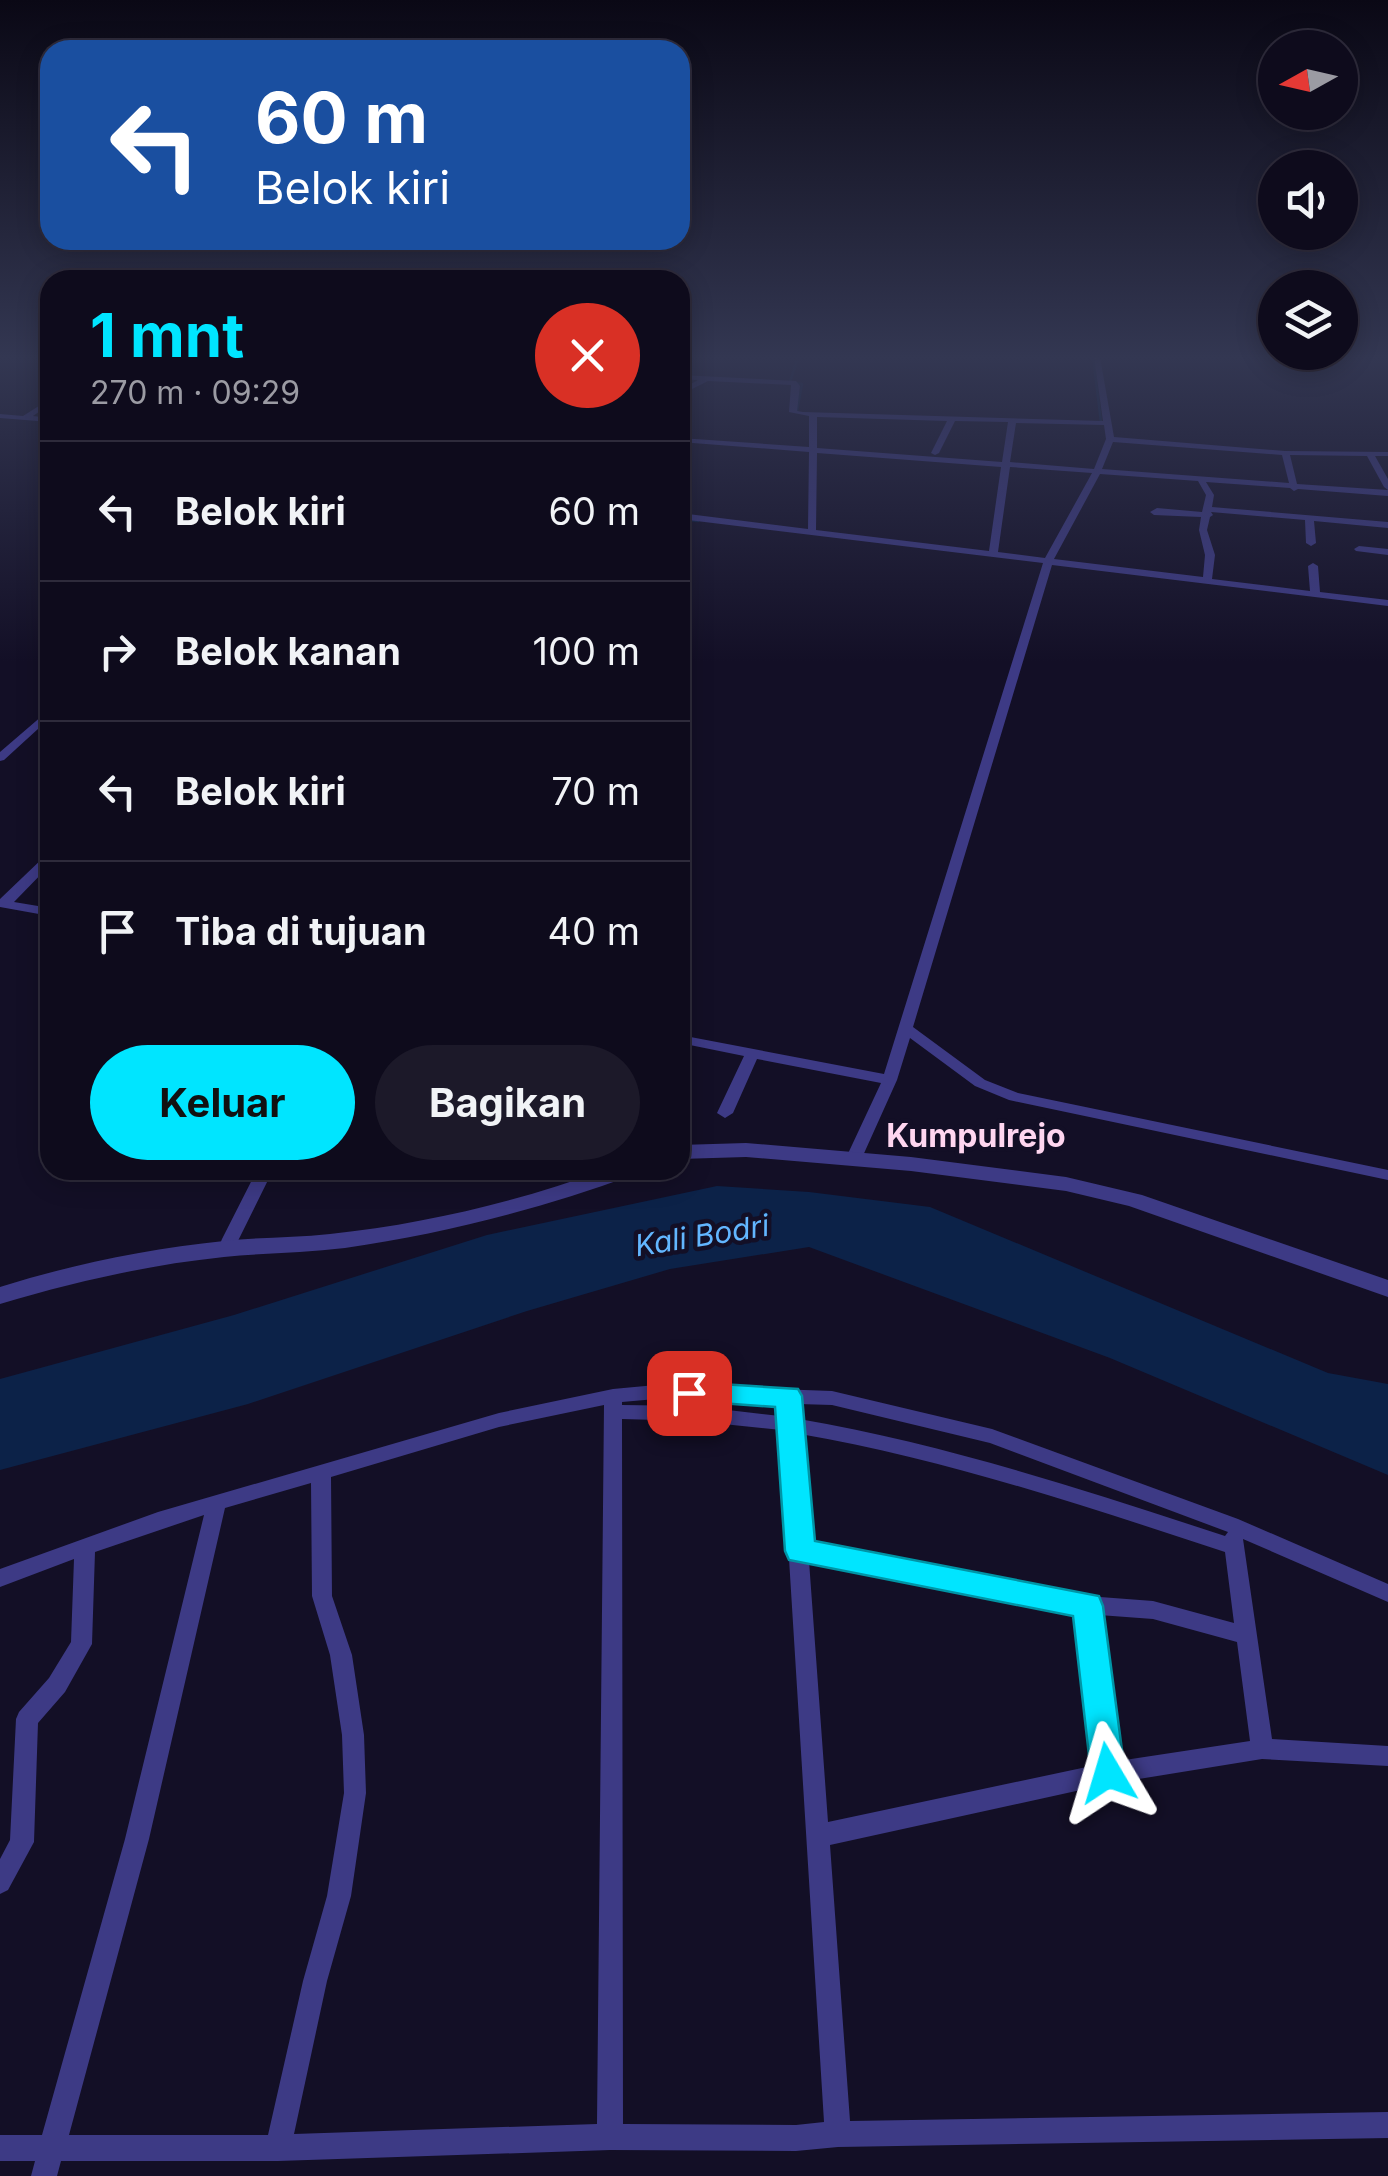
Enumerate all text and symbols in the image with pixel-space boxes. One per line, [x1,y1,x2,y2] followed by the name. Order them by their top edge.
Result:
[1258,30,1358,130] north arrow
[1258,30,1358,370] map controls
[255,75,428,160] text: 60 m
[90,80,220,210] icon: left
[1258,150,1358,250] button: sound
[255,160,450,215] text: Belok kiri
[1258,270,1358,370] button: layers
[90,299,244,371] text: 1 mnt
[535,303,640,408] button: close
[90,373,300,412] text: 270 m · 09:29
[90,484,145,539] icon: left
[175,488,346,534] text: Belok kiri
[548,488,640,534] text: 60 m
[90,624,145,679] icon: right
[175,628,401,674] text: Belok kanan
[533,628,640,674] text: 100 m
[90,764,145,819] icon: left
[175,768,346,814] text: Belok kiri
[551,768,640,814] text: 70 m
[90,904,145,959] icon: arrive
[175,908,427,954] text: Tiba di tujuan
[548,908,640,954] text: 40 m
[90,1045,355,1160] button: Keluar
[375,1045,640,1160] button: Bagikan
[886,1116,1066,1155] district label: Kumpulrejo
[632,1207,772,1263] water label: Kali Bodri
[647,1351,732,1436] pin
[662,1366,717,1421] icon: arrive
[1056,1721,1160,1825] position arrow

